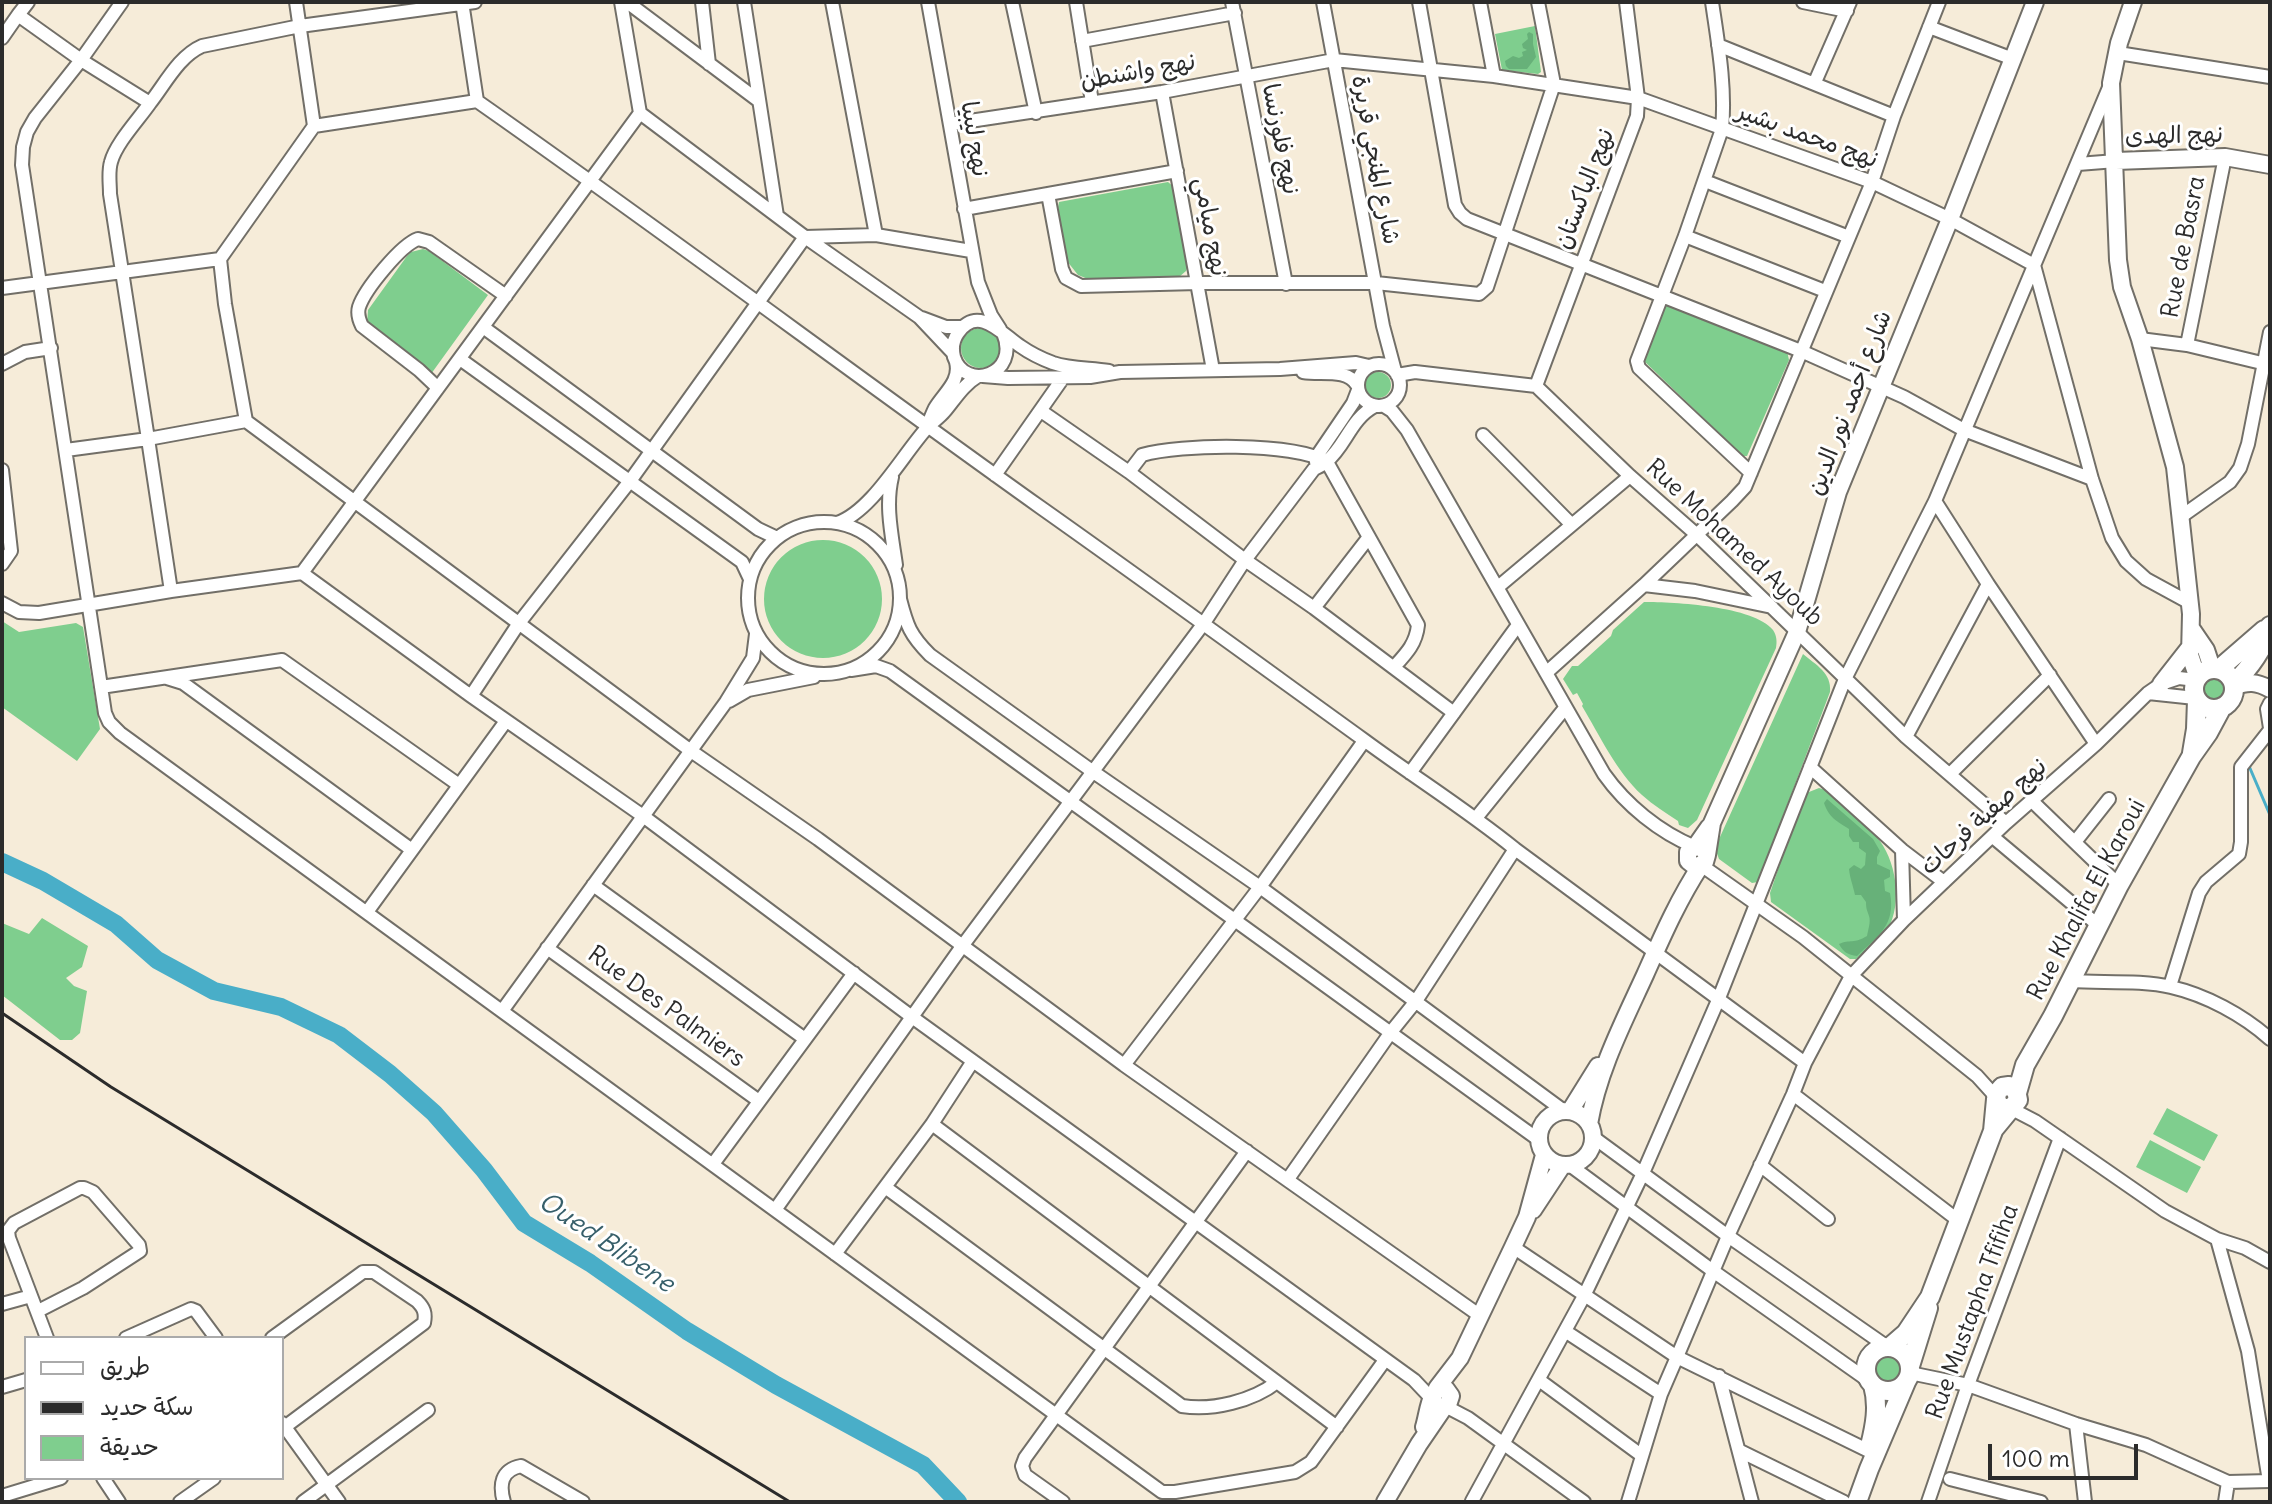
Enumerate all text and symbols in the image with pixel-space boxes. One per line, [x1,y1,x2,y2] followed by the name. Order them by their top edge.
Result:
[1078,48,1198,96] street label: نهج واشنطن
[1344,73,1406,247] street label: شارع المنجي قريرة
[1255,81,1305,197] street label: نهج فلورنسا
[1732,97,1882,175] street label: نهج محمد بشير
[954,99,994,179] street label: نهج ليبيا
[2125,121,2223,151] street label: نهج الهدى
[1549,125,1621,253] street label: نهج الباكستان
[2156,174,2212,320] street label: Rue de Basra
[1187,175,1233,279] street label: نهج ميامي
[1801,306,1899,500] street label: شارع أحمد نور الدين
[1639,454,1829,632] street label: Rue Mohamed Ayoub
[1915,753,2053,881] street label: نهج صفية فرحات
[2022,794,2152,1006] street label: Rue Khalifa El Karoui
[582,940,750,1074] street label: Rue Des Palmiers
[532,1186,680,1300] water label: Oued Blibene
[1921,1201,2025,1423] street label: Rue Mustapha Tfifiha
[24,1336,284,1480] legend
[100,1351,150,1381] text: طريق
[100,1391,194,1421] text: سكة حديد
[1992,1428,2142,1478] scale bar
[100,1431,159,1461] text: حديقة
[2002,1443,2070,1473] text: 100 m

